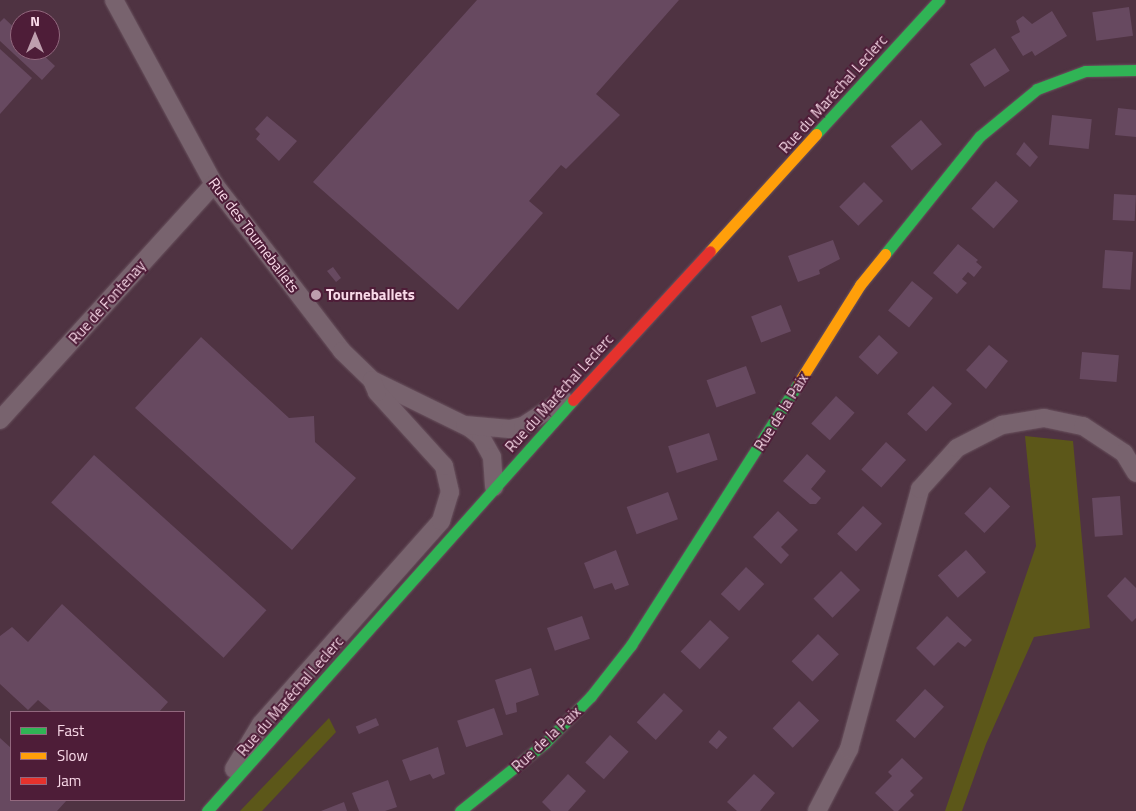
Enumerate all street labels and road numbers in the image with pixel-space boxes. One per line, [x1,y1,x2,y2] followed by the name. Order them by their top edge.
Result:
[775,31,891,157] street label: Rue du Maréchal Leclerc
[205,174,303,296] street label: Rue des Tourneballets
[65,257,149,347] street label: Rue de Fontenay
[501,330,617,456] street label: Rue du Maréchal Leclerc
[750,370,812,454] street label: Rue de la Paix
[233,632,347,760] street label: Rue du Maréchal Leclerc
[508,703,584,775] street label: Rue de la Paix

